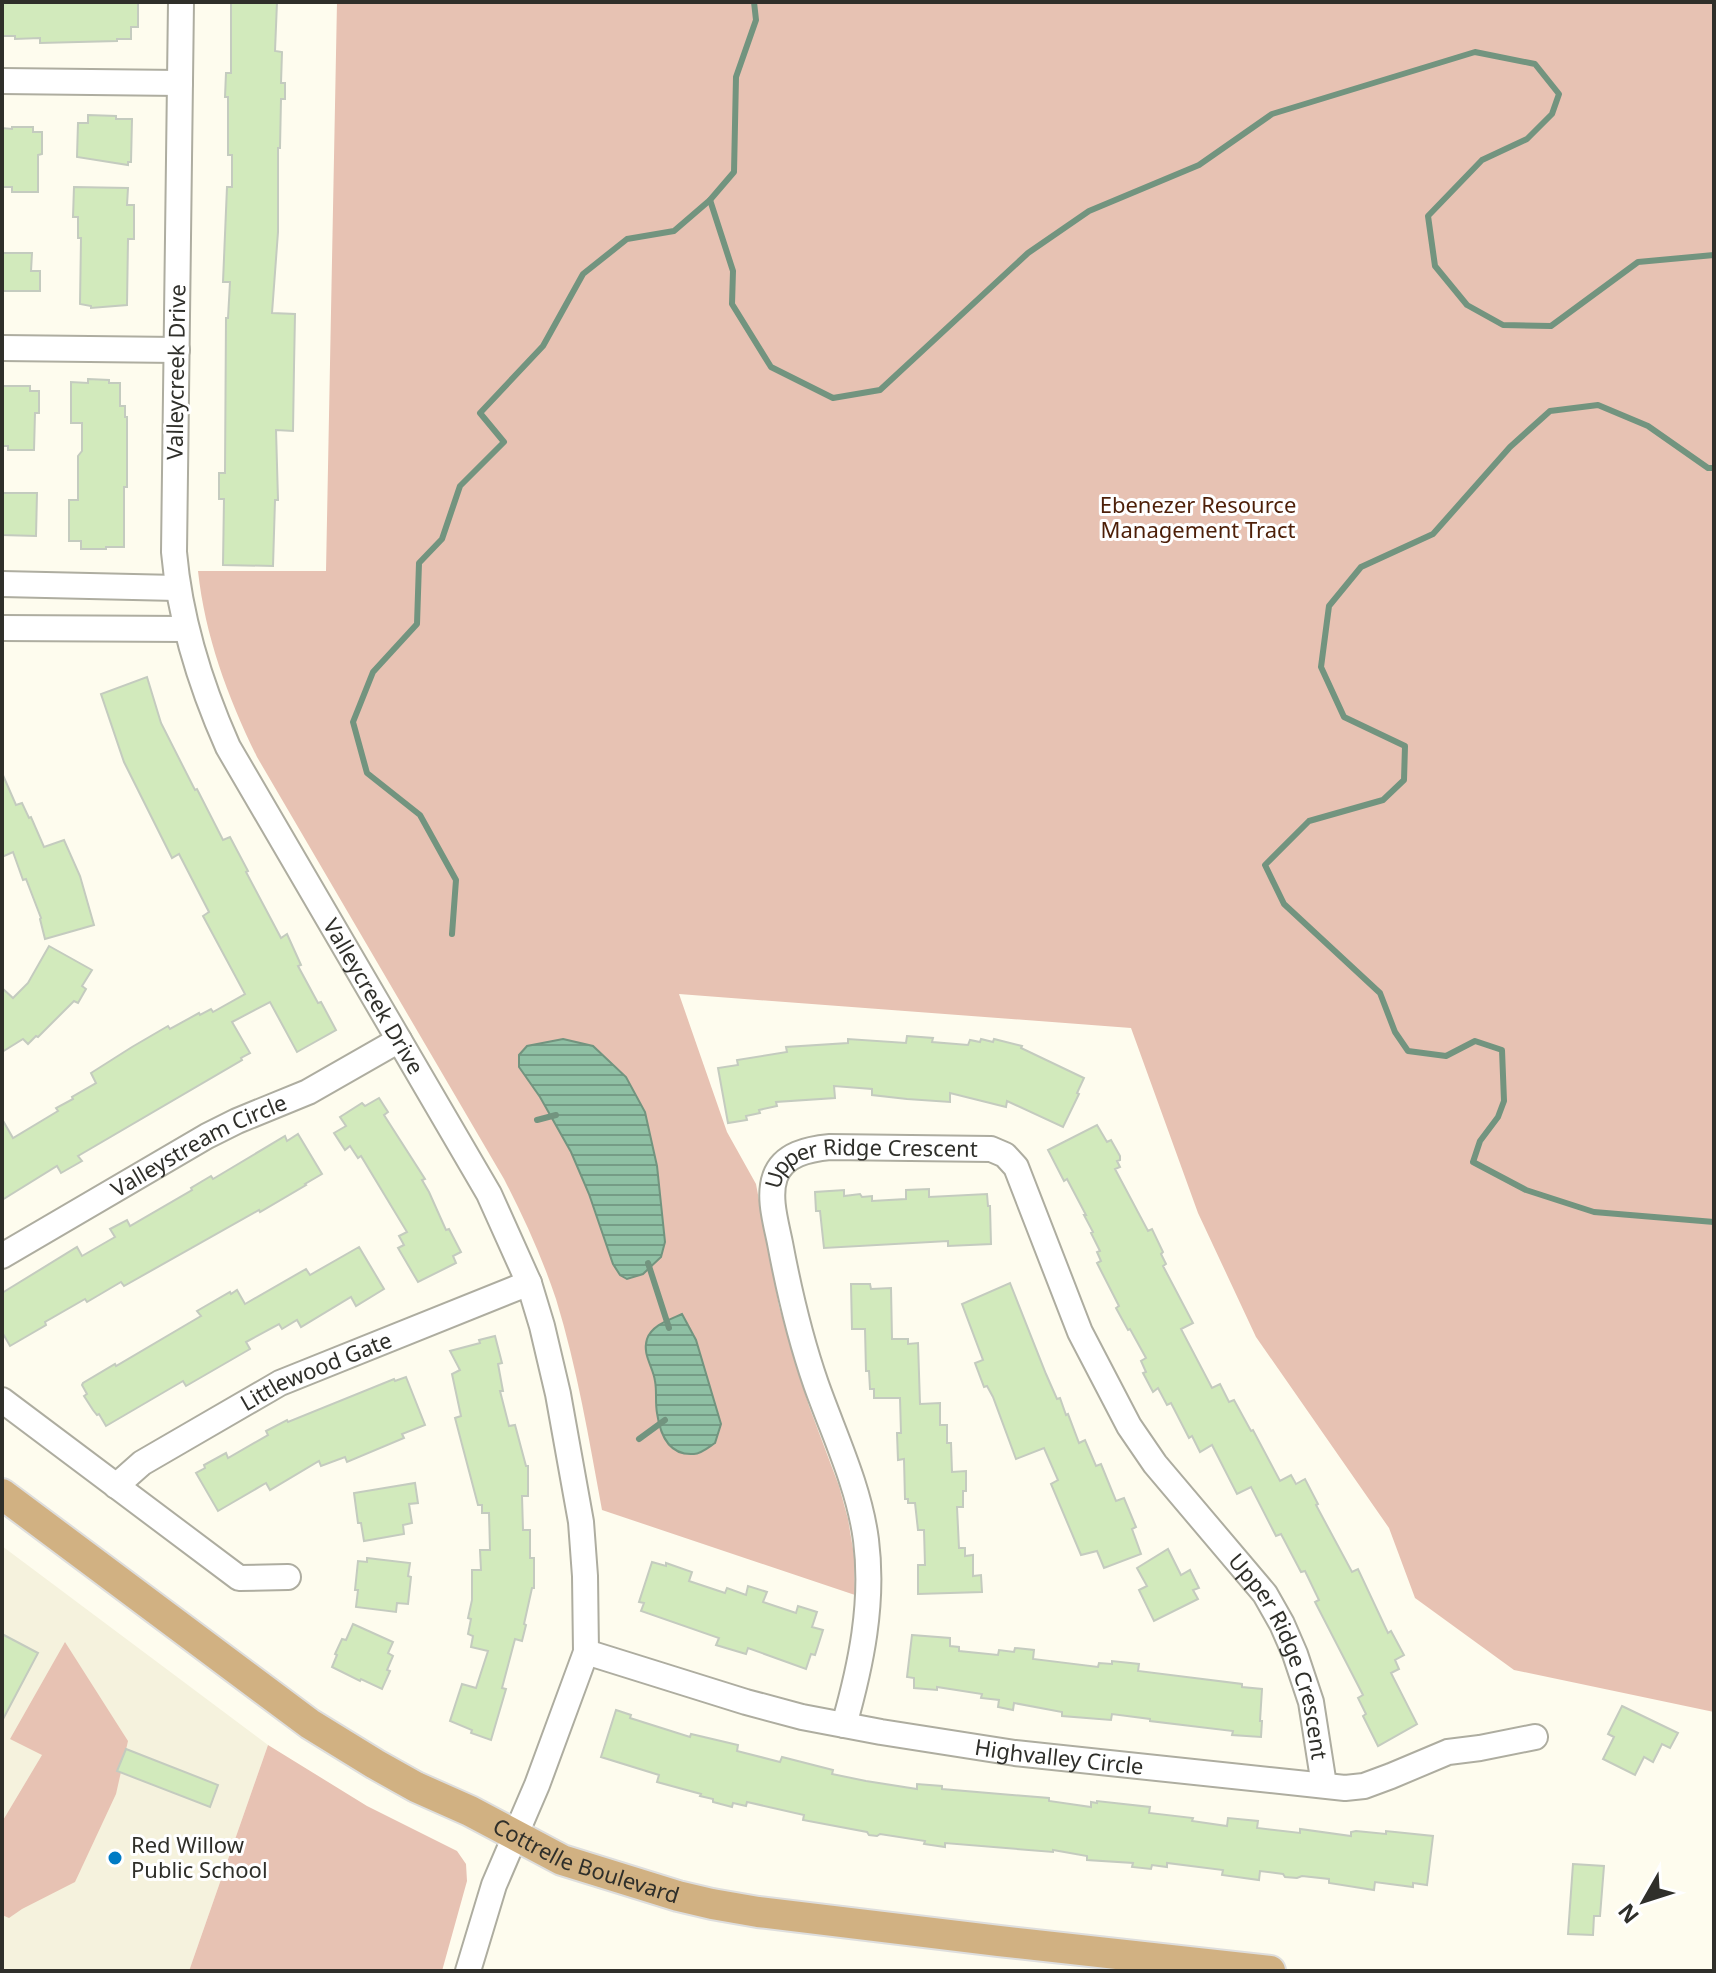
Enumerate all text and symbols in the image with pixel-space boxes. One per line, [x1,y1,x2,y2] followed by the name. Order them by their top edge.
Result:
[158,284,192,460] street label: Valleycreek Drive
[1100,489,1296,544] park label: Ebenezer Resource Management Tract
[317,912,432,1079] street label: Valleycreek Drive
[105,1086,291,1203] street label: Valleystream Circle
[757,1130,978,1191] street label: Upper Ridge Crescent
[234,1324,396,1417] street label: Littlewood Gate
[1223,1546,1336,1762] street label: Upper Ridge Crescent
[973,1731,1145,1781] street label: Highvalley Circle
[488,1810,683,1910] street label: Cottrelle Boulevard
[131,1829,268,1884] place label: Red Willow Public School
[106,1849,124,1867] marker: Red Willow Public School
[1604,1861,1684,1941] north arrow
[1610,1898,1645,1931] text: N

